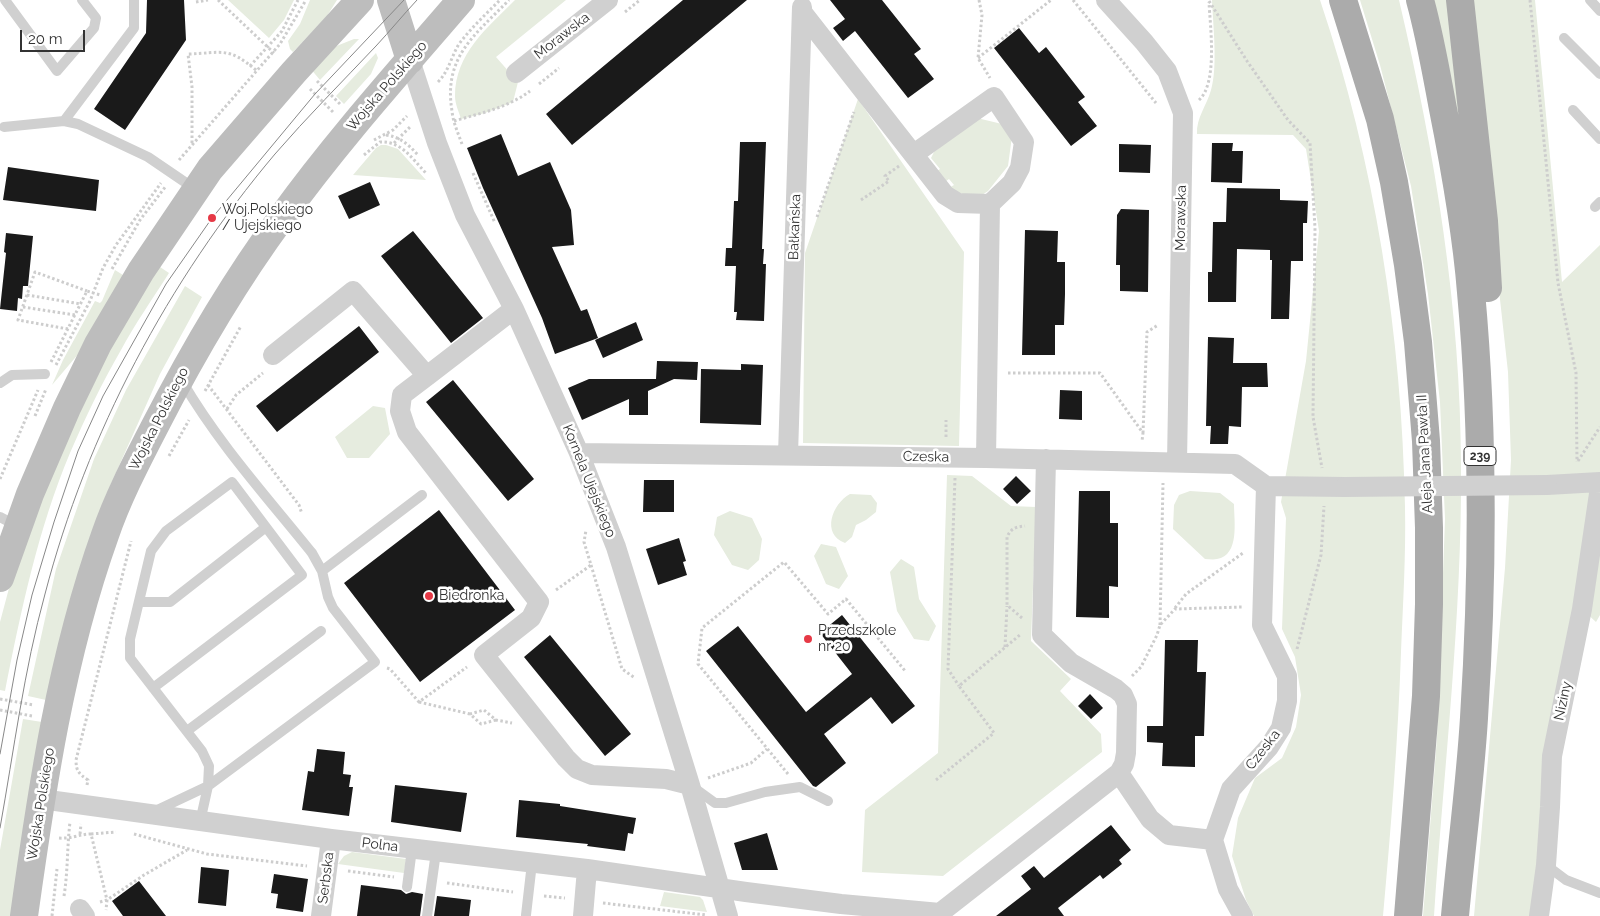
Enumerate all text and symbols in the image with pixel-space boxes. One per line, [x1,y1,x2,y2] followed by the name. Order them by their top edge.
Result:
[531,9,593,63] street label: Morawska
[22,20,88,52] scale bar
[28,30,63,48] text: 20 m
[343,38,431,134] street label: Wojska Polskiego
[1172,185,1190,251] street label: Morawska
[785,194,805,260] street label: Bałkańska
[222,202,313,234] place label: Woj.Polskiego / Ujejskiego
[206,212,218,224] marker: Woj.Polskiego / Ujejskiego
[126,365,192,473] street label: Wojska Polskiego
[1413,394,1437,514] street label: Aleja Jana Pawła II
[559,422,619,540] street label: Kornela Ujejskiego
[1464,446,1496,466] road number: 239
[903,448,949,466] street label: Czeska
[439,588,505,604] place label: Biedronka
[423,590,435,602] marker: Biedronka
[818,623,896,656] place label: Przedszkole nr 20
[802,633,814,645] marker: Przedszkole nr 20
[1551,680,1575,722] street label: Niziny
[1242,727,1284,773] street label: Czeska
[24,747,58,861] street label: Wojska Polskiego
[361,834,399,856] street label: Polna
[314,851,338,905] street label: Serbska

